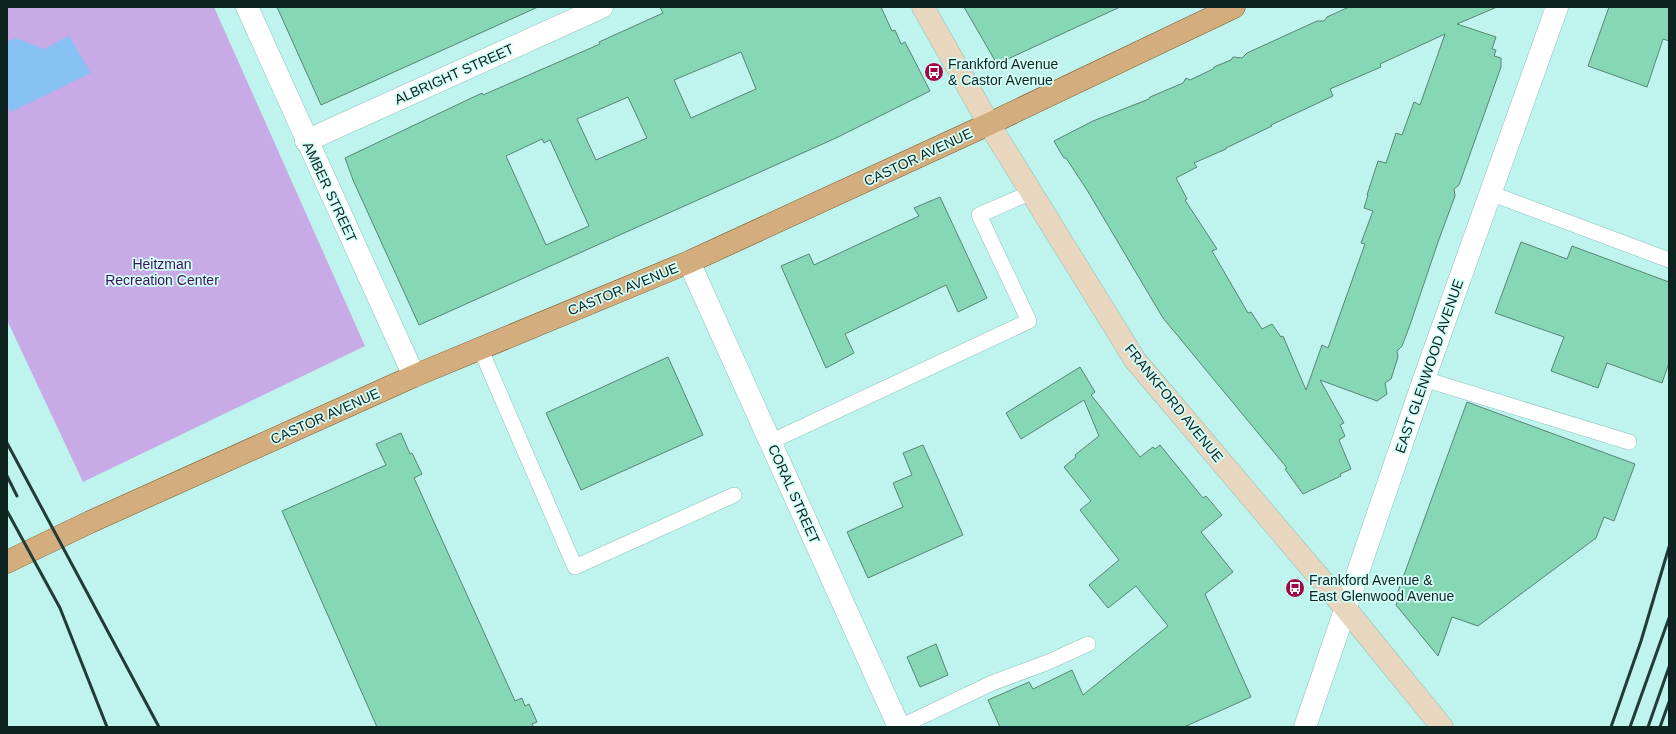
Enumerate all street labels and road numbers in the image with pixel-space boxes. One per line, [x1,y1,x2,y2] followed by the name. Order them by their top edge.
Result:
[392,40,517,108] street label: ALBRIGHT STREET
[861,125,975,189] street label: CASTOR AVENUE
[300,139,360,245] street label: AMBER STREET
[565,260,681,318] street label: CASTOR AVENUE
[1392,277,1466,455] street label: EAST GLENWOOD AVENUE
[1122,341,1226,465] street label: FRANKFORD AVENUE
[268,385,382,447] street label: CASTOR AVENUE
[765,442,823,546] street label: CORAL STREET

